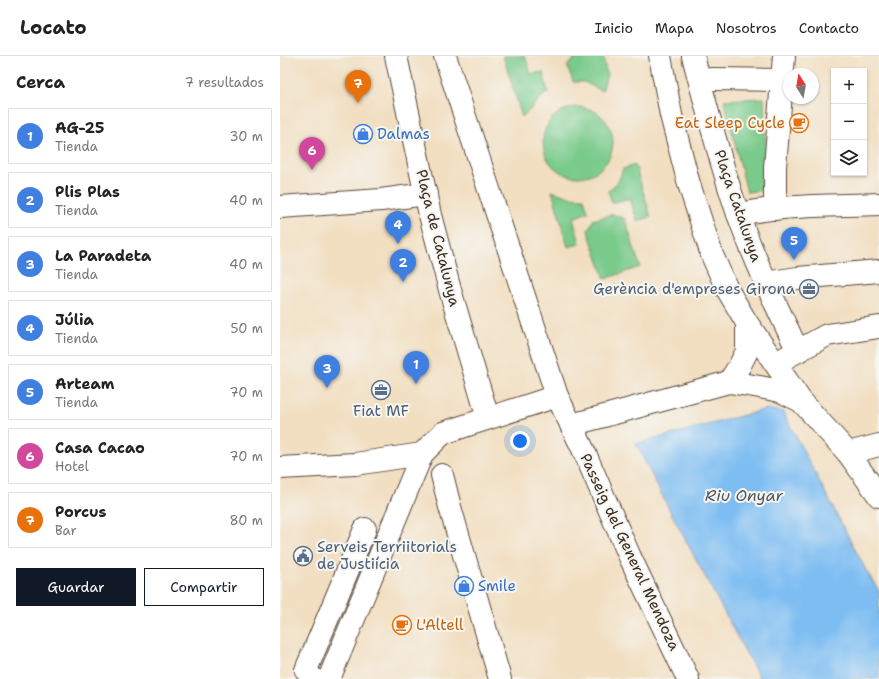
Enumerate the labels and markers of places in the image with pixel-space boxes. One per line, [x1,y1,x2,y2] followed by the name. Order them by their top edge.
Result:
[345,70,371,103] pin: 7
[788,112,810,134] cafe icon: Eat Sleep Cycle
[675,113,785,133] place label: Eat Sleep Cycle
[352,123,374,145] shop icon: Dalmas
[377,124,430,144] place label: Dalmas
[299,137,325,170] pin: 6
[385,211,411,244] pin: 4
[781,227,807,260] pin: 5
[390,249,416,282] pin: 2
[798,278,820,300] office icon: Gerència d'empreses Girona
[593,279,796,299] place label: Gerència d'empreses Girona
[403,351,429,384] pin: 1
[314,355,340,388] pin: 3
[370,379,392,401] office icon: Fiat MF
[353,401,409,421] place label: Fiat MF
[317,537,457,574] place label: Serveis Terriitorials de Justiícia
[292,545,314,567] public building icon: Serveis Terriitorials de Justiícia
[453,575,475,597] shop icon: Smile
[478,576,516,596] place label: Smile
[391,614,413,636] cafe icon: L'Altell
[416,615,464,635] place label: L'Altell

